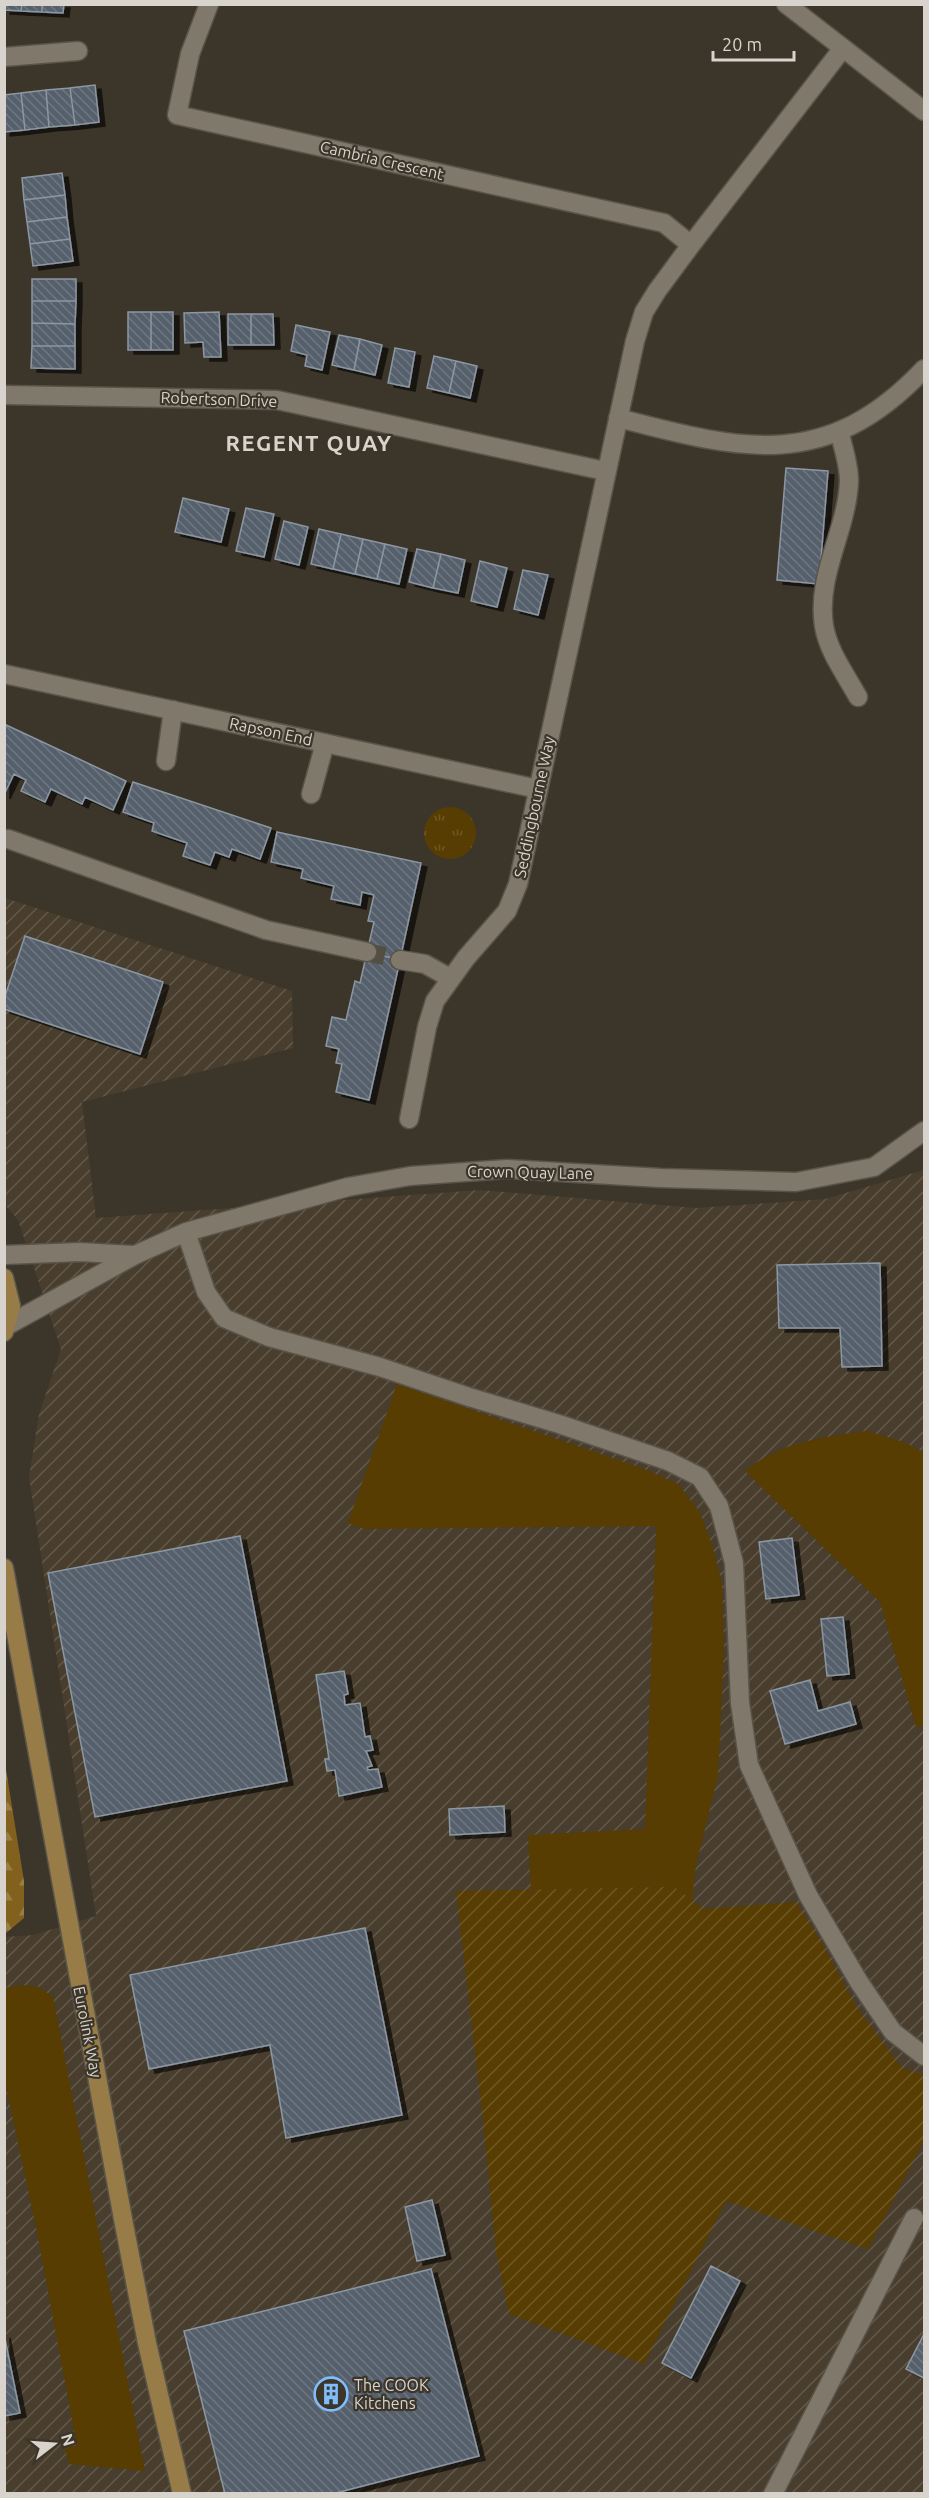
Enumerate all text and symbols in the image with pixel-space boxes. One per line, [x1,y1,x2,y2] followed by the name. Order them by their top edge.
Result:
[713,24,794,62] scale bar
[722,34,762,54] text: 20 m
[318,137,446,183] street label: Cambria Crescent
[160,388,278,410] street label: Robertson Drive
[225,430,393,455] district label: REGENT QUAY
[228,713,314,749] street label: Rapson End
[510,734,558,879] street label: Seddingbourne Way
[467,1162,593,1182] street label: Crown Quay Lane
[70,1985,106,2080] street label: Eurolink Way
[313,2376,349,2412] building icon: The COOK Kitchens
[354,2376,429,2412] place label: The COOK Kitchens
[24,2414,84,2474] north arrow
[58,2431,79,2448] text: N

